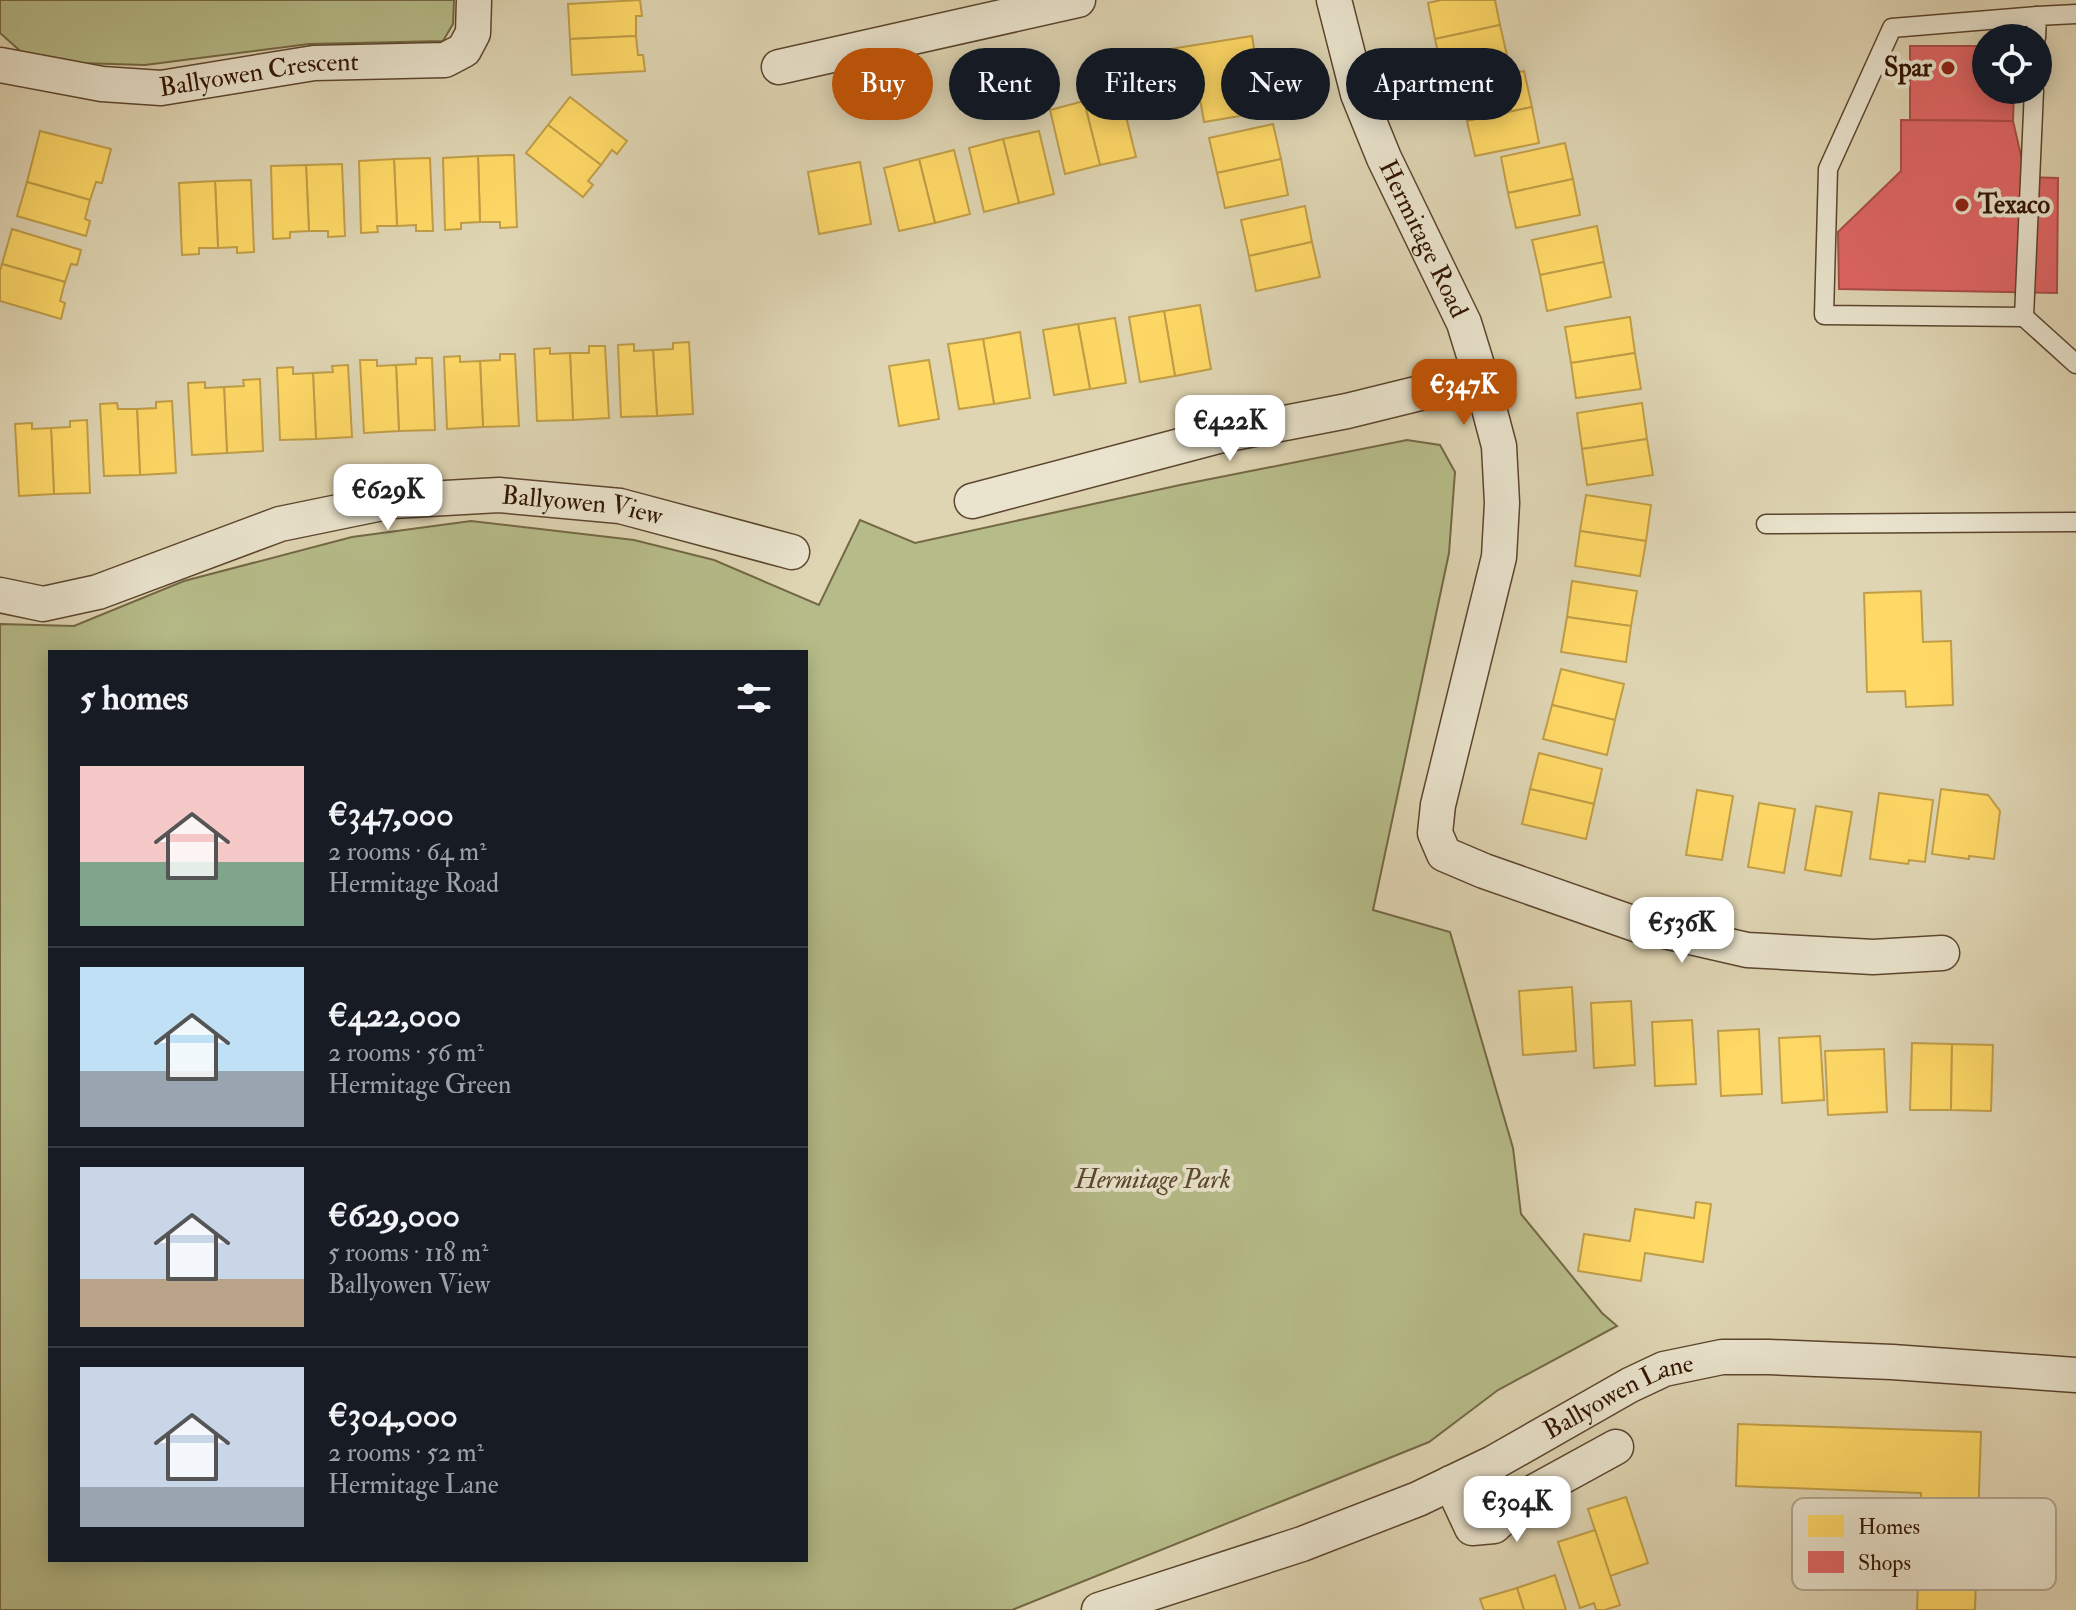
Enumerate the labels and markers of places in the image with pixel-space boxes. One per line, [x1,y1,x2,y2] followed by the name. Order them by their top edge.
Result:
[1884,52,1932,85] place label: Spar
[1939,59,1957,77] marker: Spar
[1977,189,2051,221] place label: Texaco
[1953,196,1971,214] marker: Texaco
[1408,359,1520,427] pin: €347K
[1174,395,1286,463] pin: €422K
[332,464,444,532] pin: €629K
[1626,897,1738,965] pin: €536K
[1461,1476,1573,1544] pin: €304K

